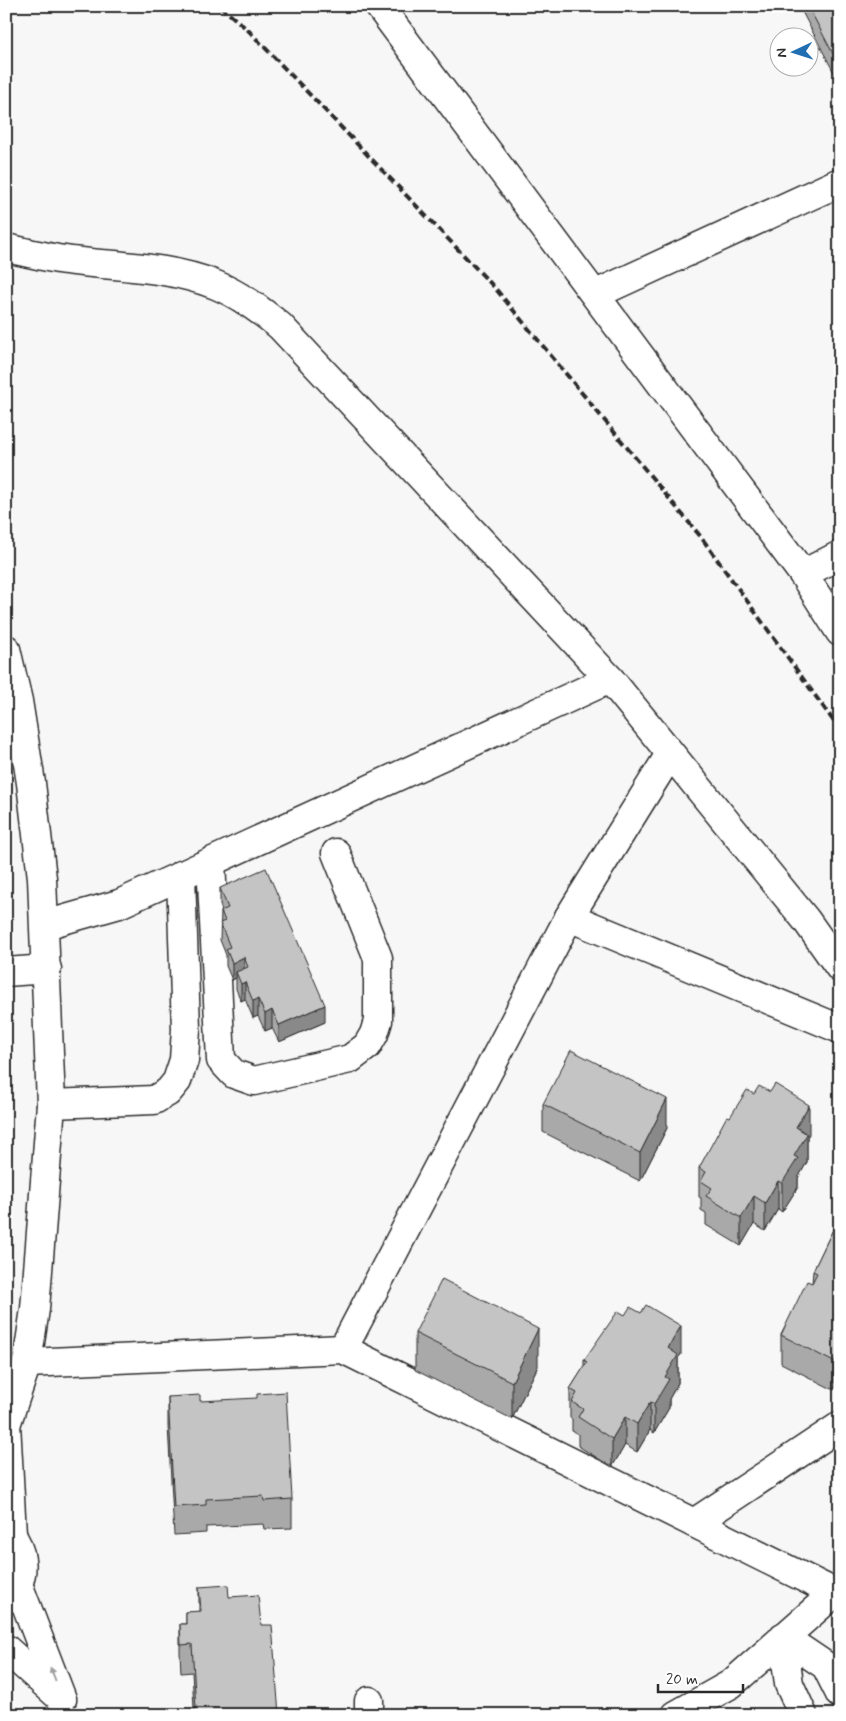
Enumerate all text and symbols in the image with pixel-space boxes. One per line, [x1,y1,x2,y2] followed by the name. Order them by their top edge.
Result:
[768,28,818,78] north arrow
[773,48,791,58] text: N
[658,1661,744,1693] scale bar
[49,1666,57,1681] one-way arrow
[666,1670,698,1690] text: 20 m

